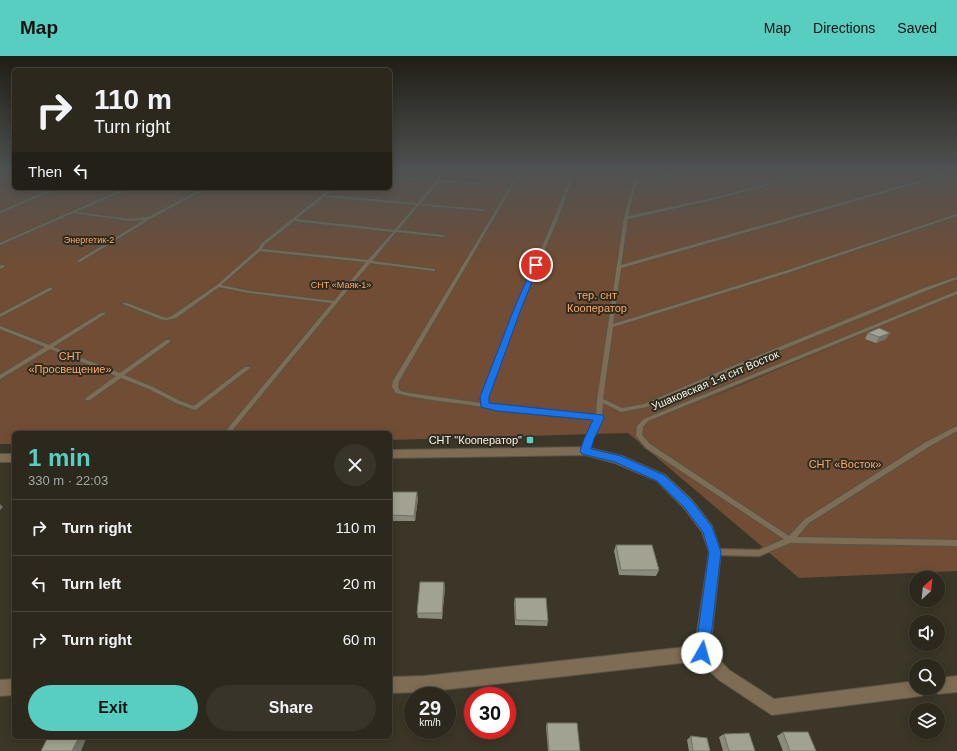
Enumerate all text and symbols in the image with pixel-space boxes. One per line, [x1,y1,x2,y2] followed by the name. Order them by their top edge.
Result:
[20,17,58,38] text: Map
[764,20,791,36] text: Map
[813,20,875,36] text: Directions
[897,20,937,36] text: Saved
[28,84,80,136] icon: right
[94,84,172,115] text: 110 m
[94,117,170,137] text: Turn right
[70,160,92,182] icon: left
[28,163,62,180] text: Then
[64,235,114,245] park label: Энергетик-2
[519,248,553,282] pin
[525,254,547,276] icon: arrive
[311,280,371,290] park label: СНТ «Маяк-1»
[567,289,627,314] park label: тер. снт Кооператор
[650,348,781,412] street label: Ушаковская 1-я снт Восток
[28,350,112,375] park label: СНТ «Просвещение»
[429,434,522,446] place label: СНТ "Кооператор"
[525,435,535,445] marker: СНТ "Кооператор"
[28,444,91,471] text: 1 min
[334,444,376,486] button: close
[809,458,881,470] park label: СНТ «Восток»
[28,473,108,488] text: 330 m · 22:03
[28,517,50,539] icon: right
[62,519,132,536] text: Turn right
[335,519,376,536] text: 110 m
[909,571,945,607] north arrow
[909,571,945,739] map controls
[28,573,50,595] icon: left
[62,575,121,592] text: Turn left
[343,575,376,592] text: 20 m
[909,615,945,651] button: sound
[28,629,50,651] icon: right
[62,631,132,648] text: Turn right
[343,631,376,648] text: 60 m
[681,632,723,674] position arrow
[909,659,945,695] button: search
[28,685,198,731] button: Exit
[206,685,376,731] button: Share
[464,687,516,739] speed limit sign: 30
[419,697,441,719] text: 29
[909,703,945,739] button: layers
[419,717,441,728] text: km/h

